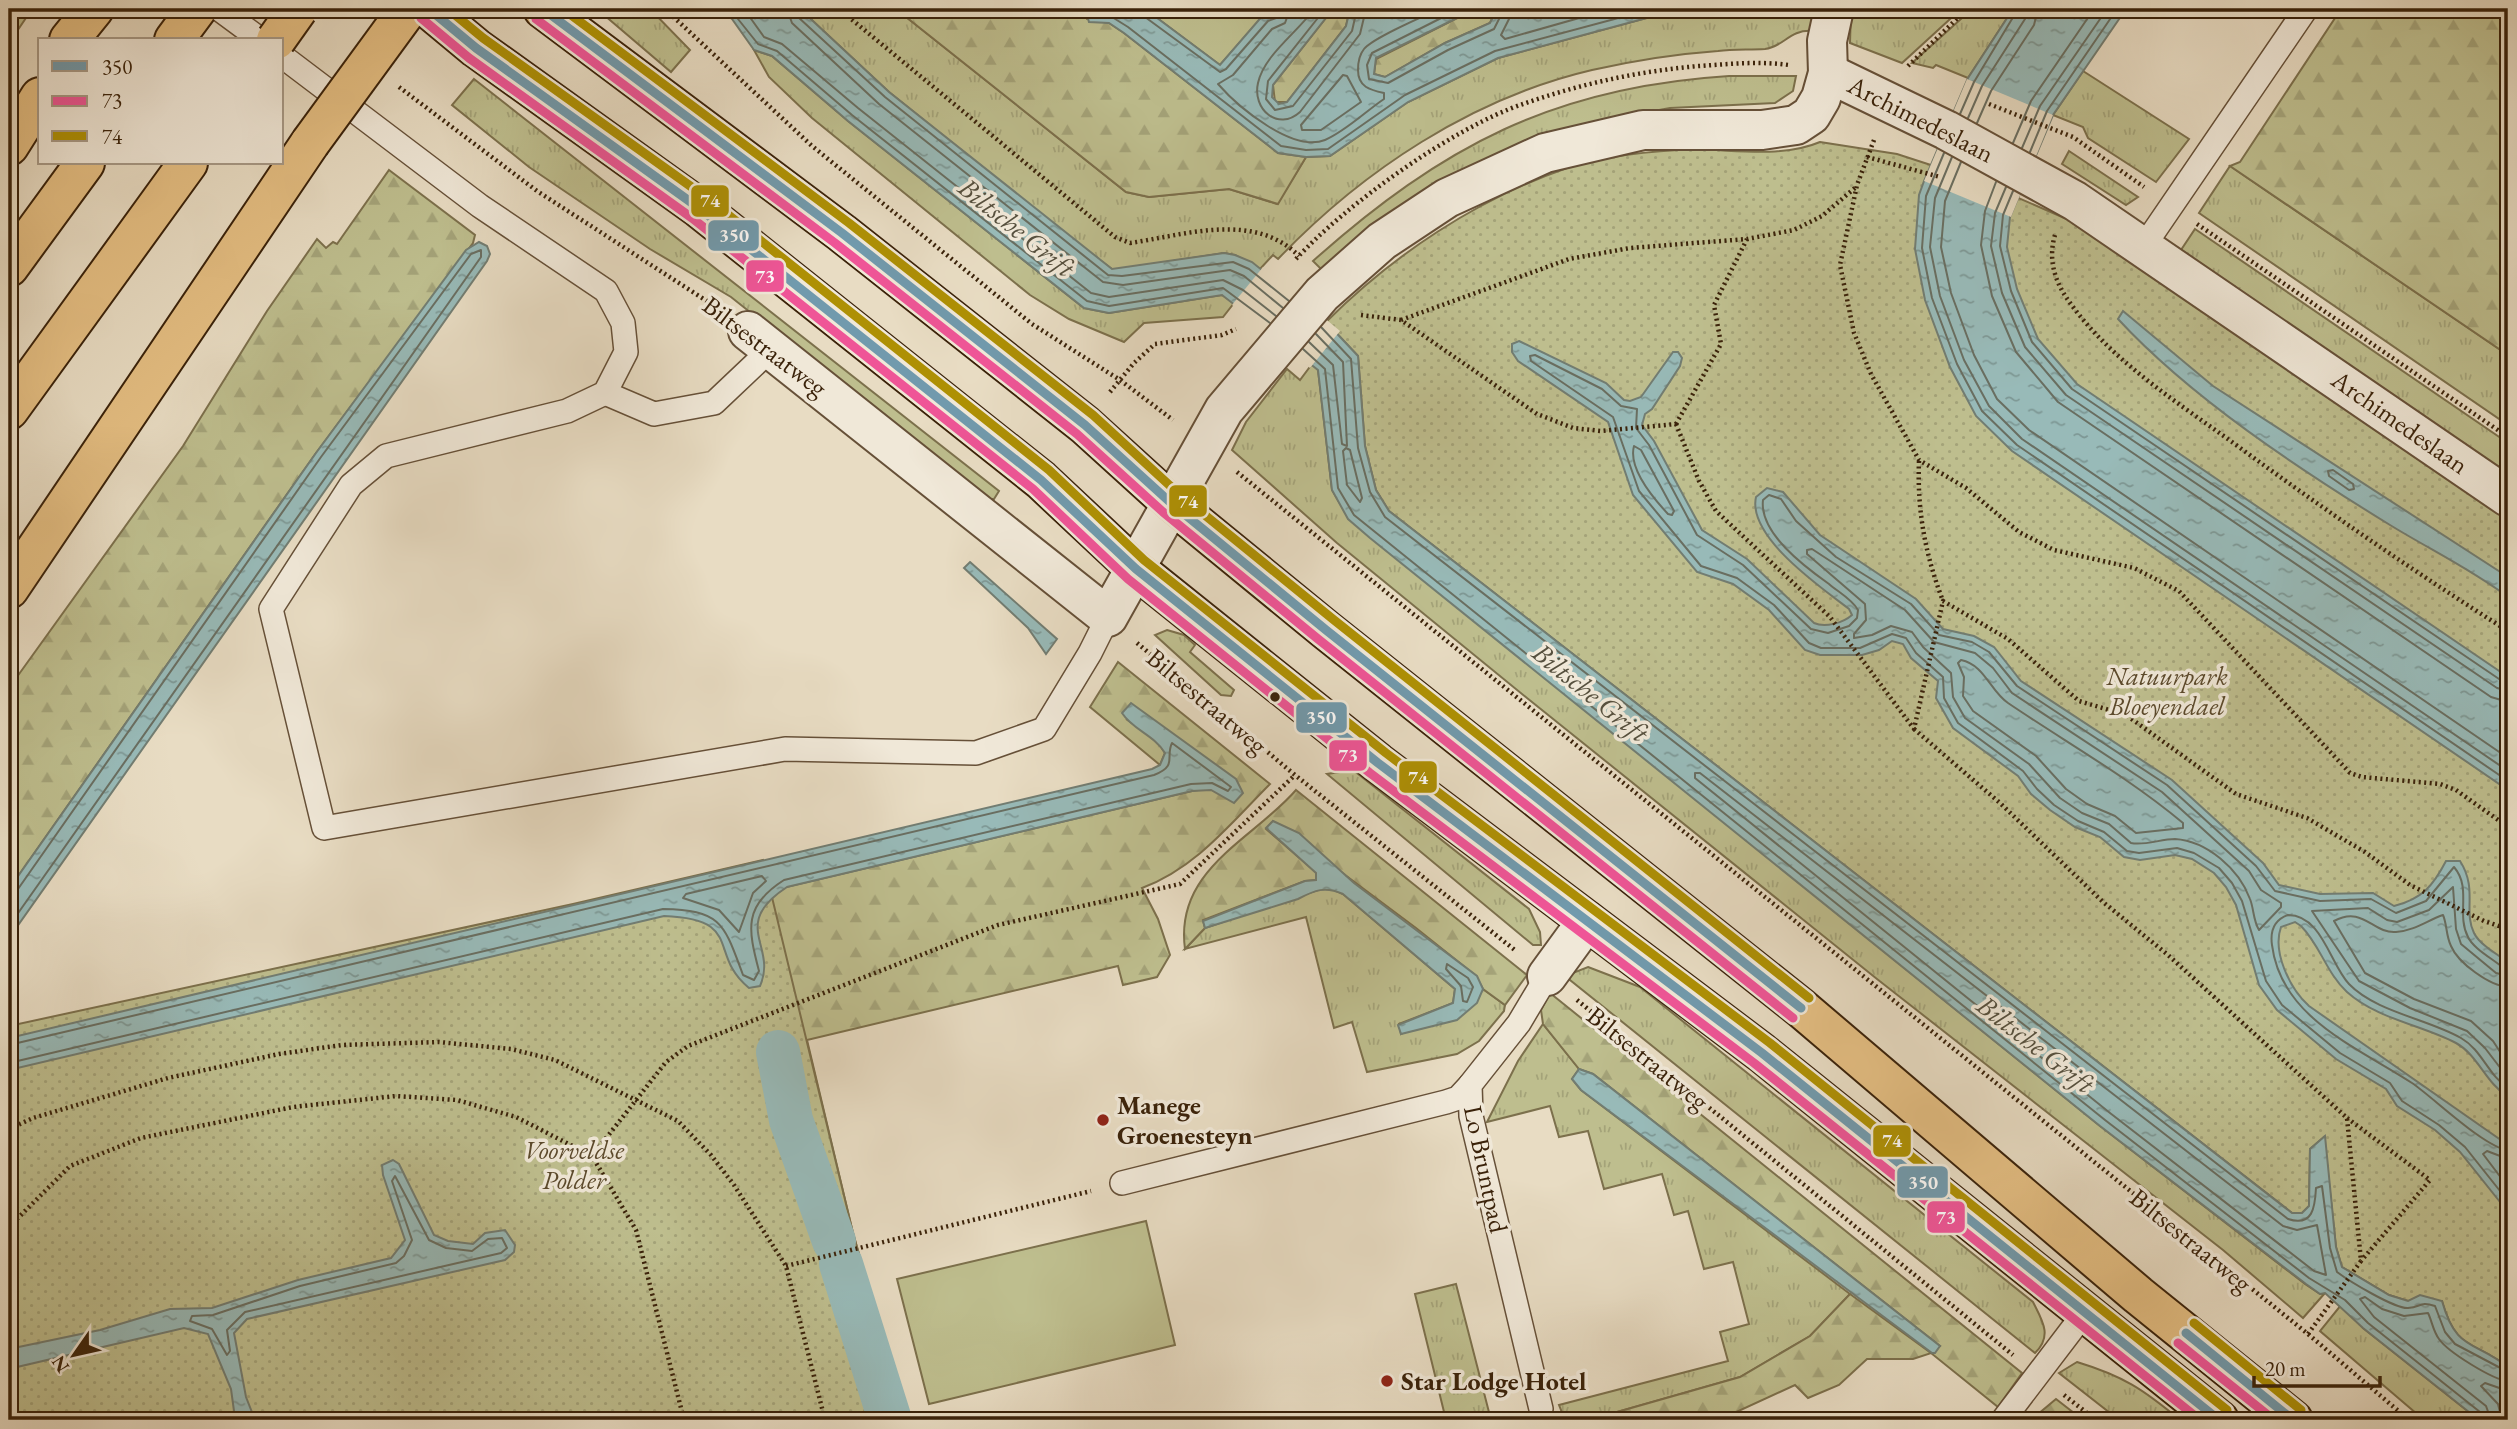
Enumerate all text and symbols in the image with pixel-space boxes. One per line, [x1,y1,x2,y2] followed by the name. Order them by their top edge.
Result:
[38,38,284,164] legend
[102,53,132,80] text: 350
[1841,67,2000,170] street label: Archimedeslaan
[102,87,122,114] text: 73
[102,123,123,150] text: 74
[951,168,1084,286] water label: Biltsche Grift
[690,184,730,218] line badge: 74
[700,188,721,213] text: 74
[707,219,760,252] line badge: 350
[719,223,749,248] text: 350
[745,259,785,293] line badge: 73
[755,264,775,289] text: 73
[696,288,835,404] street label: Biltsestraatweg
[2324,362,2475,482] street label: Archimedeslaan
[1168,484,1208,518] line badge: 74
[1178,489,1199,514] text: 74
[1525,633,1658,751] water label: Biltsche Grift
[1140,641,1275,762] street label: Biltsestraatweg
[2105,659,2228,723] park label: Natuurpark Bloeyendael
[1268,690,1282,704] unlabelled marker
[1295,701,1348,734] line badge: 350
[1306,705,1336,730] text: 350
[1328,739,1368,772] line badge: 73
[1338,743,1358,768] text: 73
[1398,760,1438,794] line badge: 74
[1408,765,1429,790] text: 74
[1969,986,2104,1102] water label: Biltsche Grift
[1580,998,1716,1118] street label: Biltsestraatweg
[1117,1088,1253,1152] place label: Manege Groenesteyn
[1456,1102,1516,1237] street label: Lo Bruntpad
[1095,1112,1111,1128] marker: Manege Groenesteyn
[1872,1124,1912,1158] line badge: 74
[1882,1128,1903,1153] text: 74
[524,1133,625,1197] park label: Voorveldse Polder
[1896,1165,1949,1199] line badge: 350
[1908,1170,1938,1195] text: 350
[2123,1180,2259,1300] street label: Biltsestraatweg
[1926,1200,1966,1234] line badge: 73
[1936,1205,1956,1230] text: 73
[38,1320,108,1390] north arrow
[2254,1345,2380,1389] scale bar
[45,1350,75,1378] text: N
[2265,1355,2306,1382] text: 20 m
[1401,1364,1587,1398] place label: Star Lodge Hotel
[1379,1373,1395,1389] marker: Star Lodge Hotel

